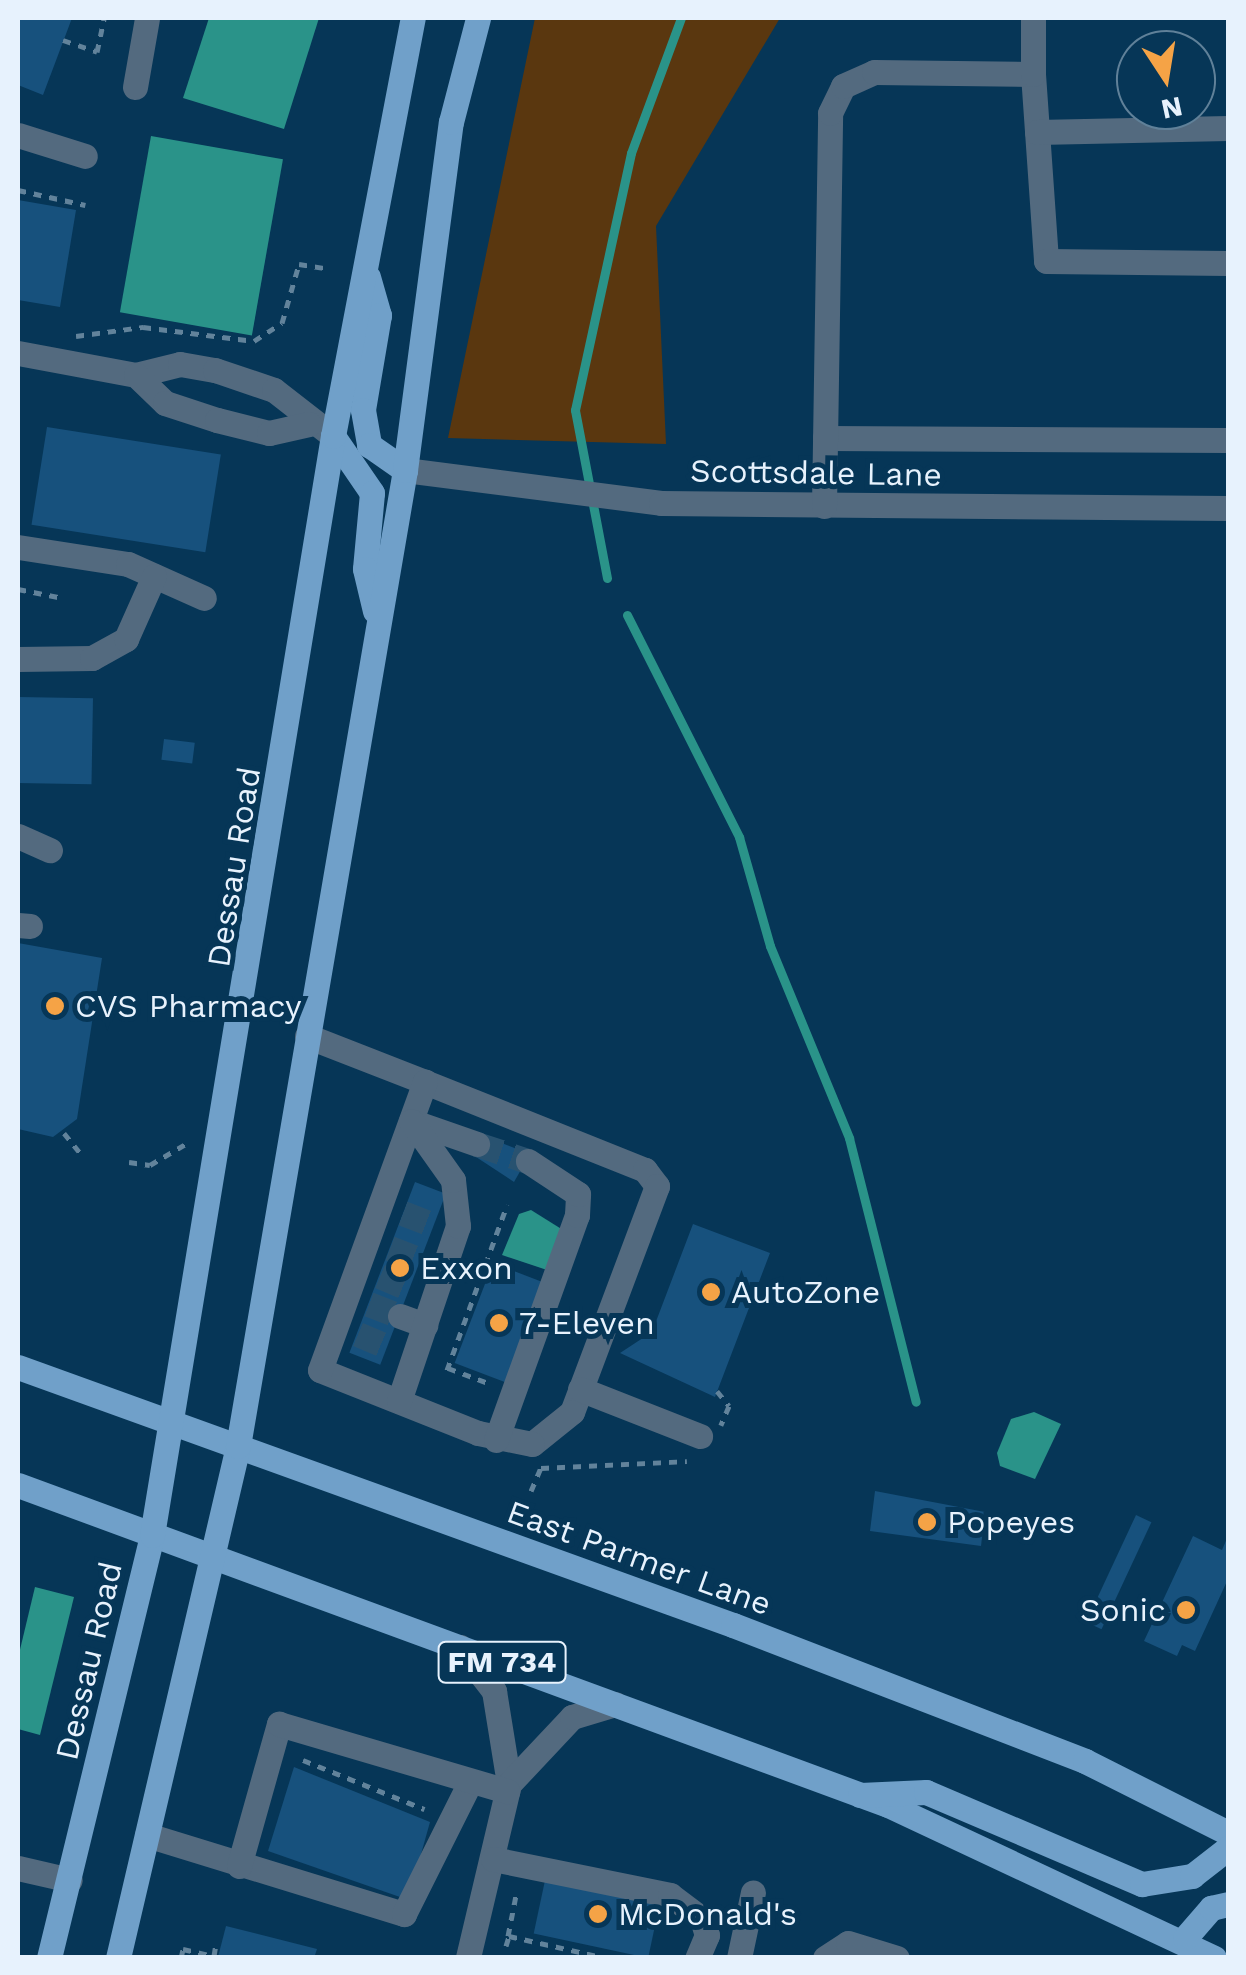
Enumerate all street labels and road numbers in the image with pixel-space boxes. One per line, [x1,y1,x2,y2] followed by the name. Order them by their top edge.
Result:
[690,452,942,494] street label: Scottsdale Lane
[199,764,269,970] street label: Dessau Road
[501,1492,777,1624] street label: East Parmer Lane
[48,1558,130,1764] street label: Dessau Road
[437,1637,567,1687] road number: FM 734

